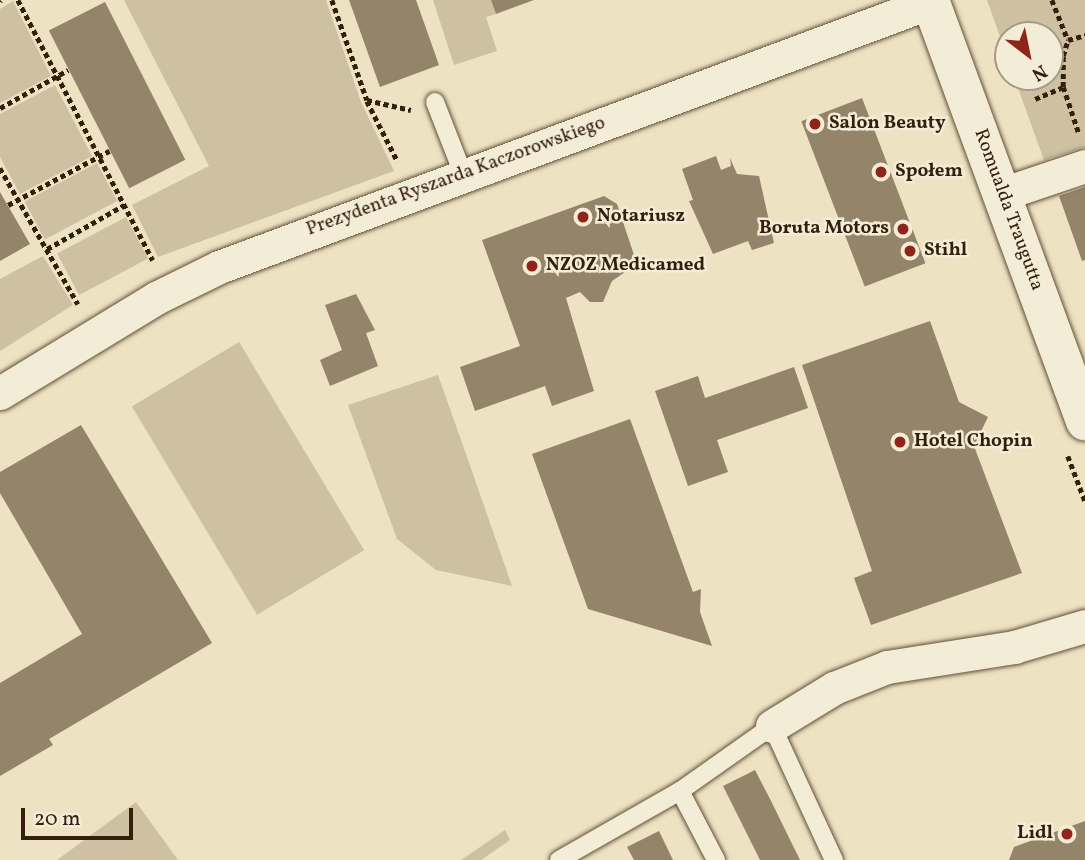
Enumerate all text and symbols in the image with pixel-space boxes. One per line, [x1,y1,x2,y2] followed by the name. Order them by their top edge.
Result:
[994,21,1064,91] north arrow
[1026,57,1052,87] text: N
[304,112,608,242] street label: Prezydenta Ryszarda Kaczorowskiego
[829,113,946,135] place label: Salon Beauty
[807,116,823,132] marker: Salon Beauty
[968,126,1048,294] street label: Romualda Traugutta
[895,161,963,183] place label: Społem
[873,164,889,180] marker: Społem
[597,206,685,228] place label: Notariusz
[575,209,591,225] marker: Notariusz
[759,218,889,240] place label: Boruta Motors
[895,221,911,237] marker: Boruta Motors
[924,240,967,262] place label: Stihl
[902,243,918,259] marker: Stihl
[546,255,705,277] place label: NZOZ Medicamed
[524,258,540,274] marker: NZOZ Medicamed
[914,431,1033,453] place label: Hotel Chopin
[892,434,908,450] marker: Hotel Chopin
[24,794,136,838] scale bar
[34,805,80,834] text: 20 m
[1017,823,1053,845] place label: Lidl
[1059,826,1075,842] marker: Lidl

